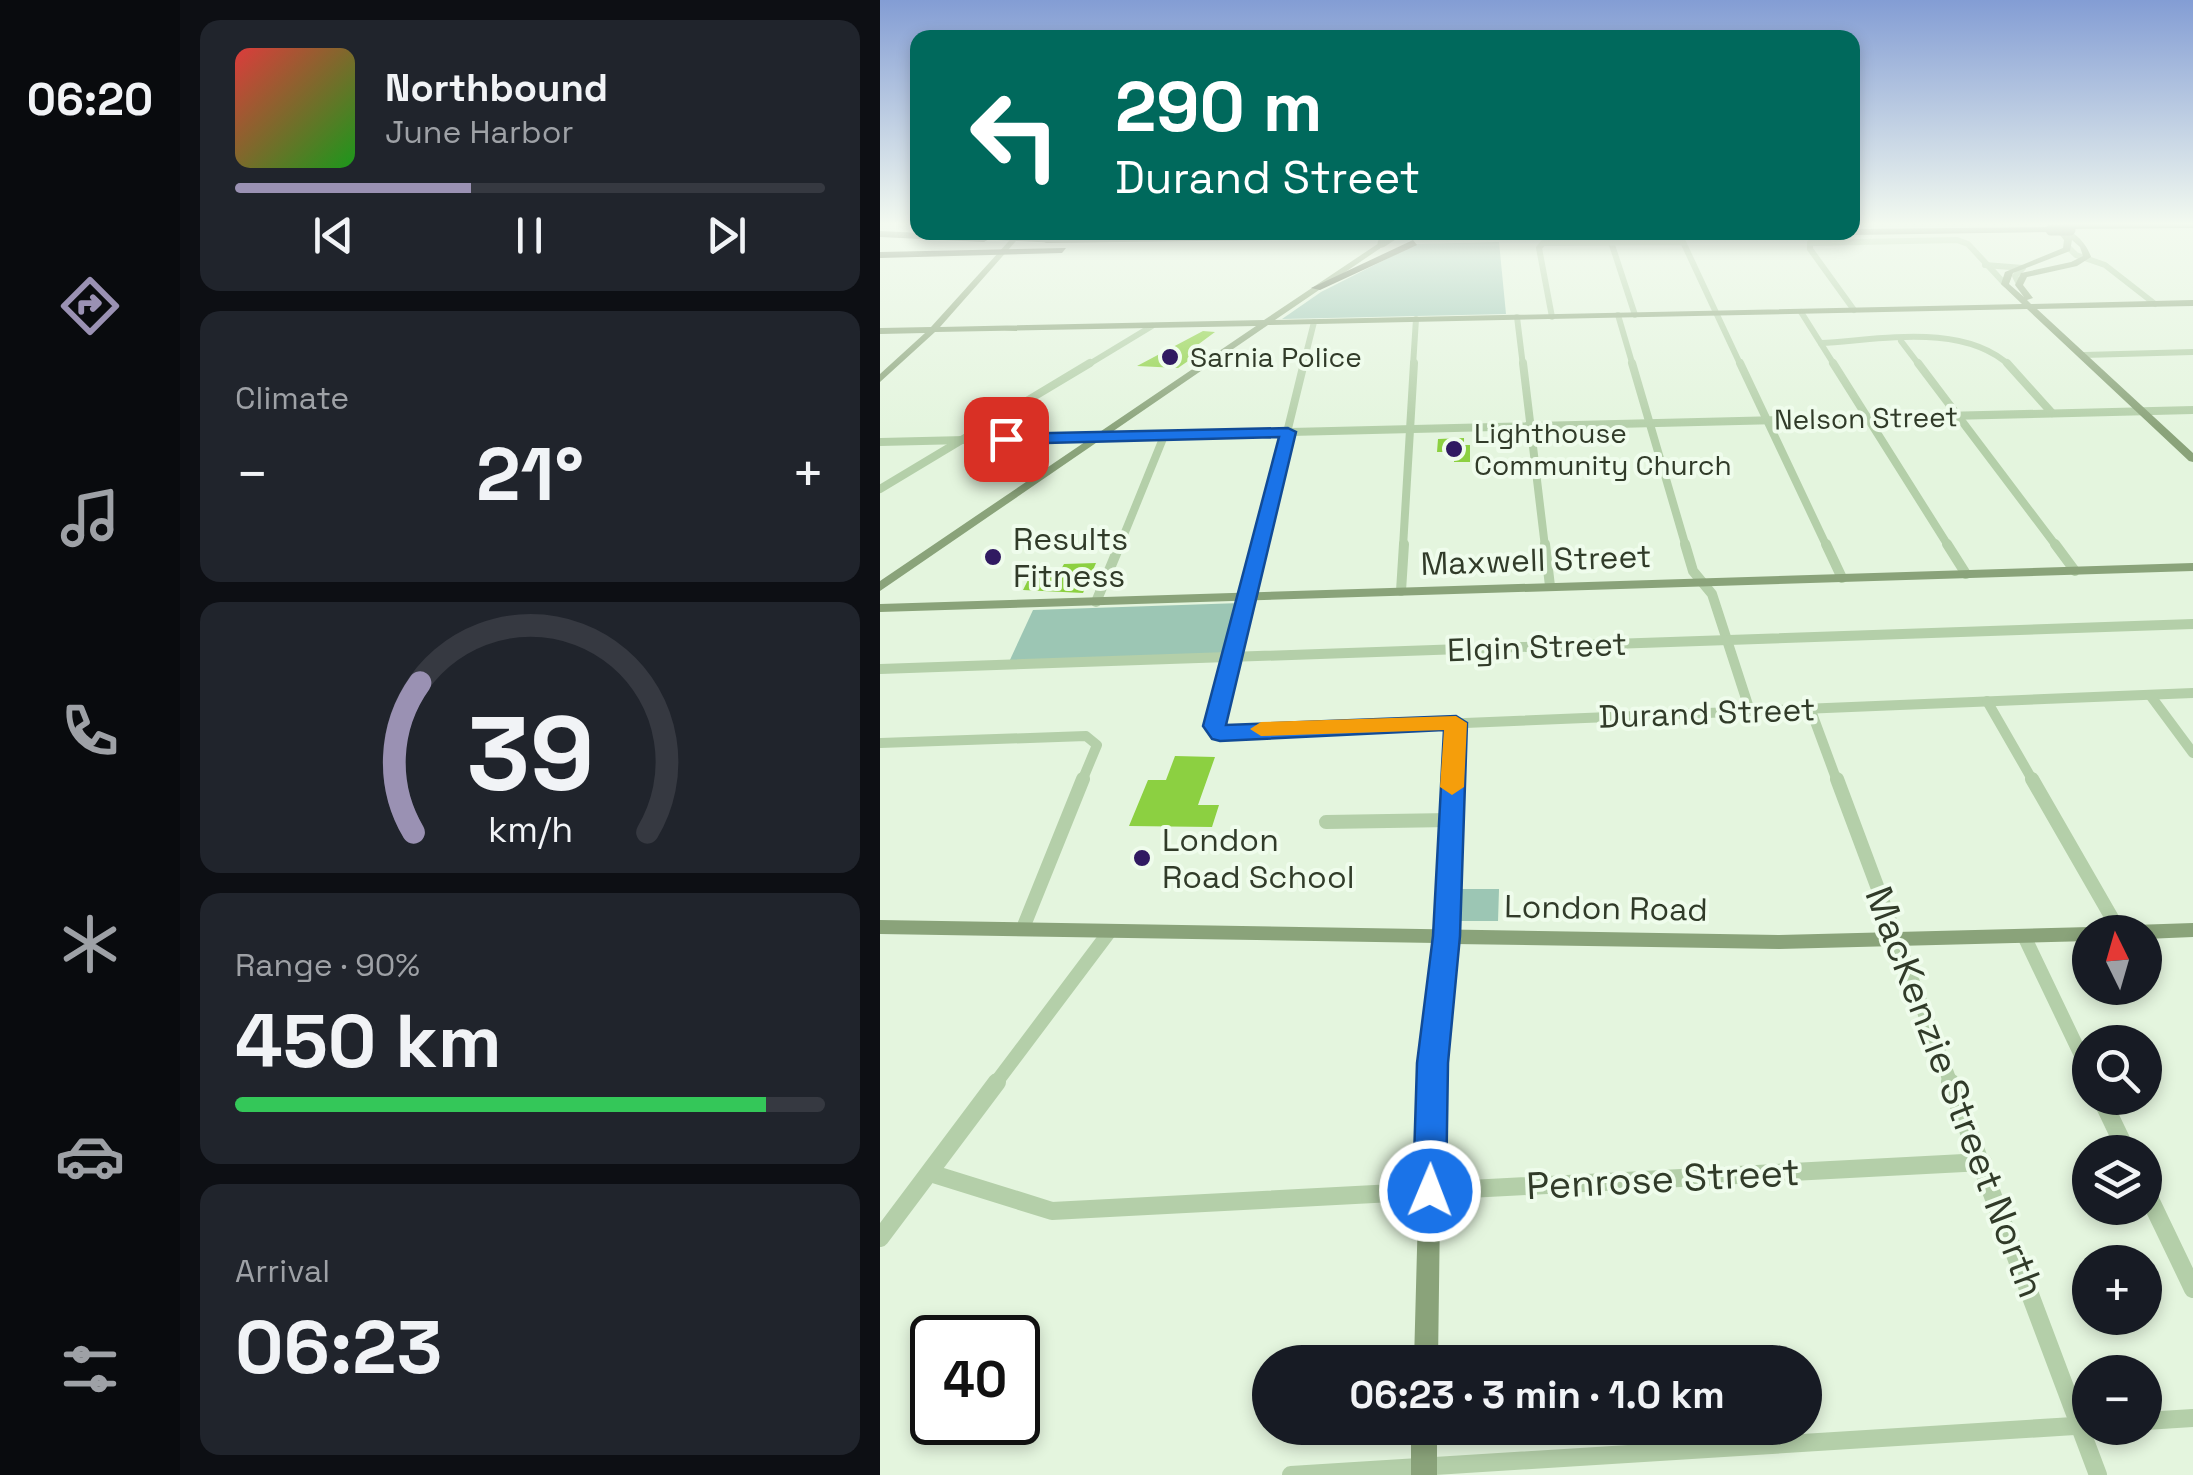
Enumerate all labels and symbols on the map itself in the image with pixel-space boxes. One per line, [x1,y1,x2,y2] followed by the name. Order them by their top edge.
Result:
[1190,339,1362,375] place label: Sarnia Police
[1159,346,1181,368] marker: Sarnia Police
[964,397,1049,482] pin
[1774,398,1958,438] street label: Nelson Street
[1474,415,1732,483] place label: Lighthouse Community Church
[1443,438,1465,460] marker: Lighthouse Community Church
[1013,519,1128,596] place label: Results Fitness
[1420,536,1652,584] street label: Maxwell Street
[982,546,1004,568] marker: Results Fitness
[1446,624,1628,670] street label: Elgin Street
[1598,689,1816,737] street label: Durand Street
[1162,820,1355,897] place label: London Road School
[1131,847,1153,869] marker: London Road School
[1854,880,2056,1304] street label: MacKenzie Street North
[1504,886,1708,930] street label: London Road
[2072,915,2162,1005] north arrow
[1378,1139,1482,1243] position arrow
[1525,1148,1801,1210] street label: Penrose Street
[910,1315,1040,1445] speed limit sign: 40

